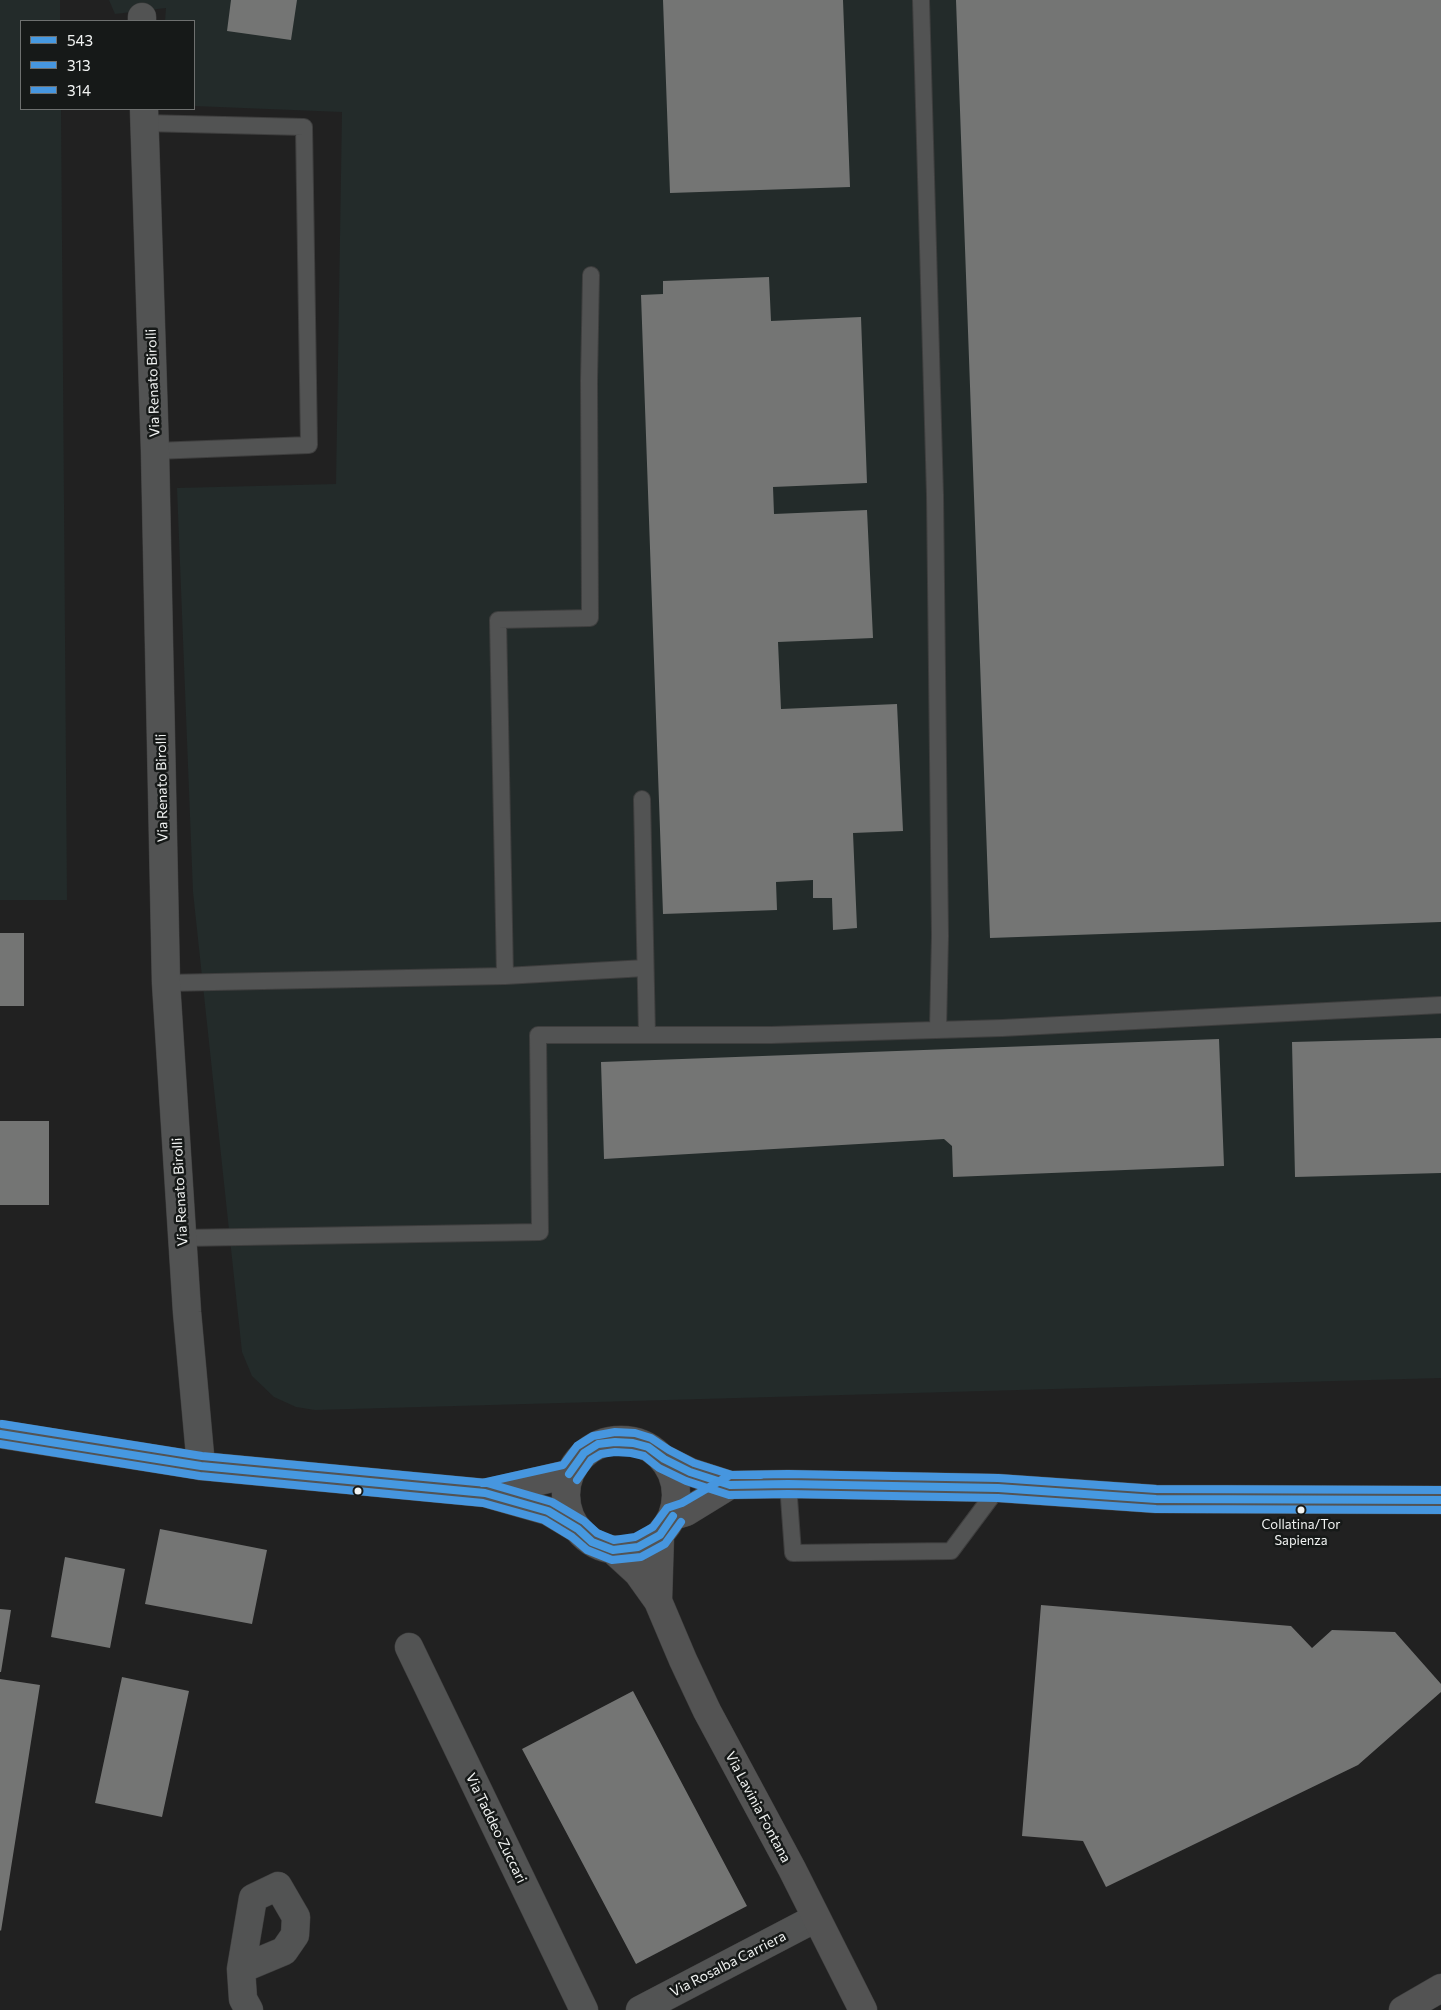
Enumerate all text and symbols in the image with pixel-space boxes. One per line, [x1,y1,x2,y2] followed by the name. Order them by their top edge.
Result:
[20,20,195,110] legend
[67,31,93,49] text: 543
[67,56,91,74] text: 313
[67,81,91,99] text: 314
[143,328,163,438] street label: Via Renato Birolli
[153,734,171,842] street label: Via Renato Birolli
[169,1137,191,1247] street label: Via Renato Birolli
[353,1486,363,1496] unlabelled marker
[1296,1505,1306,1515] marker: Collatina/Tor Sapienza
[1261,1517,1341,1548] place label: Collatina/Tor Sapienza
[722,1749,794,1865] street label: Via Lavinia Fontana
[462,1770,530,1886] street label: Via Taddeo Zuccari
[667,1928,789,2000] street label: Via Rosalba Carriera

